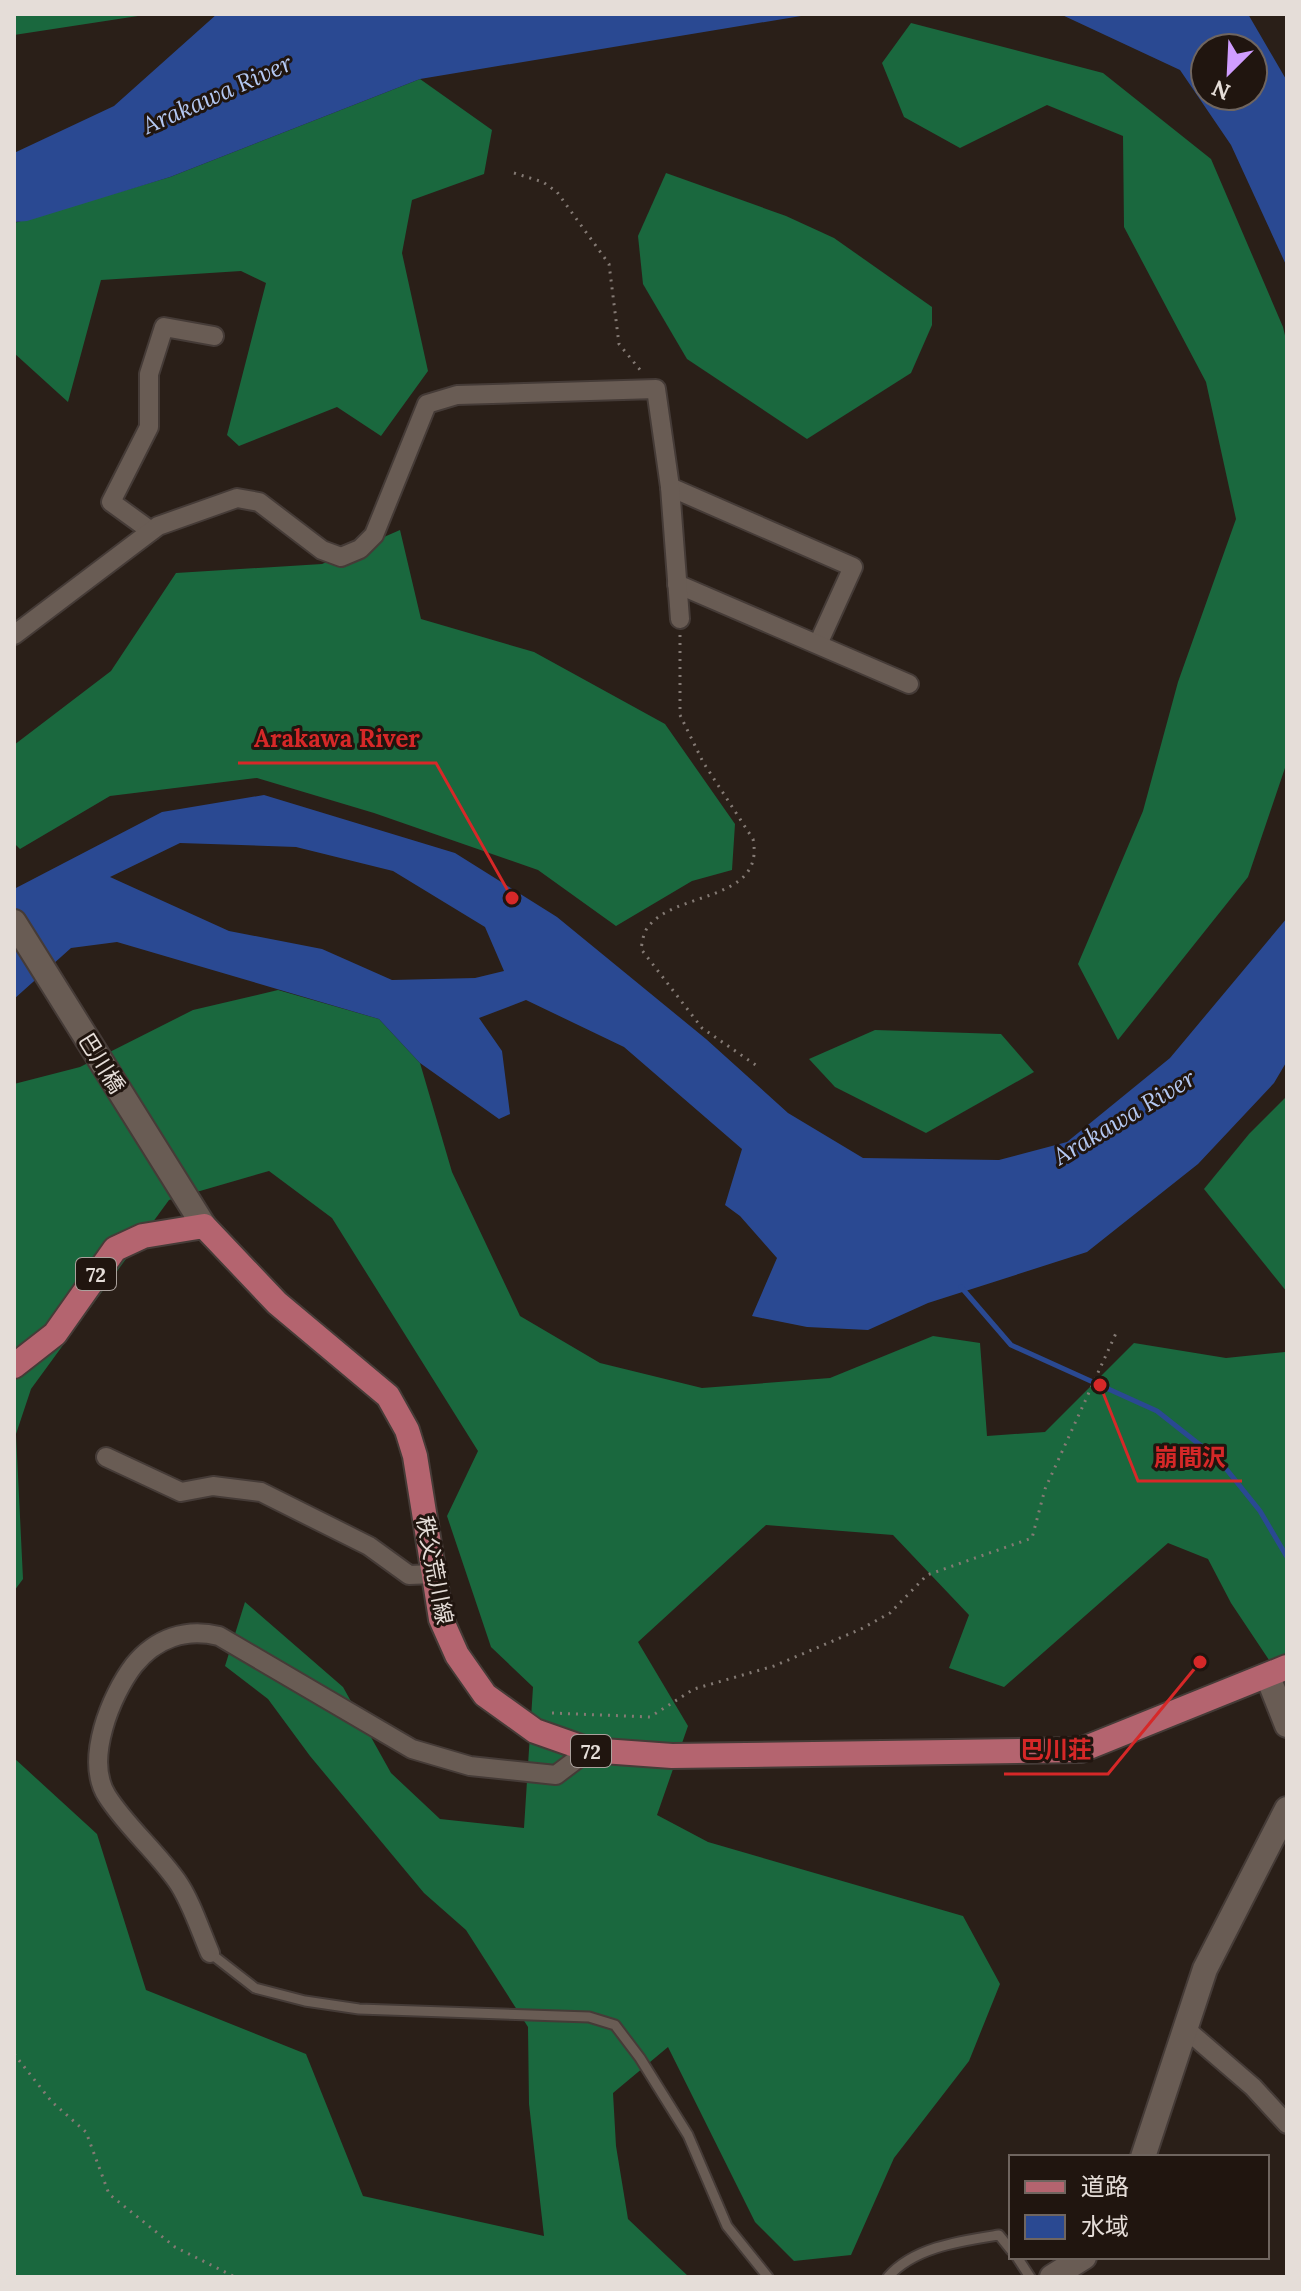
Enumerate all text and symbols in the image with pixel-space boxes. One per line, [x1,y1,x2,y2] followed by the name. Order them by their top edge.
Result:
[1189,32,1269,112] north arrow
[136,47,297,141] water label: Arakawa River
[1207,74,1234,107] text: N
[238,715,436,763] callout: Arakawa River
[254,723,420,754] text: Arakawa River
[73,1028,131,1098] street label: 巴川橋
[1046,1062,1201,1172] water label: Arakawa River
[76,1258,116,1290] road number: 72
[1138,1433,1242,1481] callout: 崩間沢
[1154,1442,1226,1473] text: 崩間沢
[411,1513,459,1627] street label: 秩父荒川線
[1004,1726,1108,1774] callout: 巴川荘
[1020,1734,1092,1765] text: 巴川荘
[571,1735,611,1767] road number: 72
[1009,2155,1269,2259] legend
[1081,2171,1129,2202] text: 道路
[1081,2211,1129,2242] text: 水域

